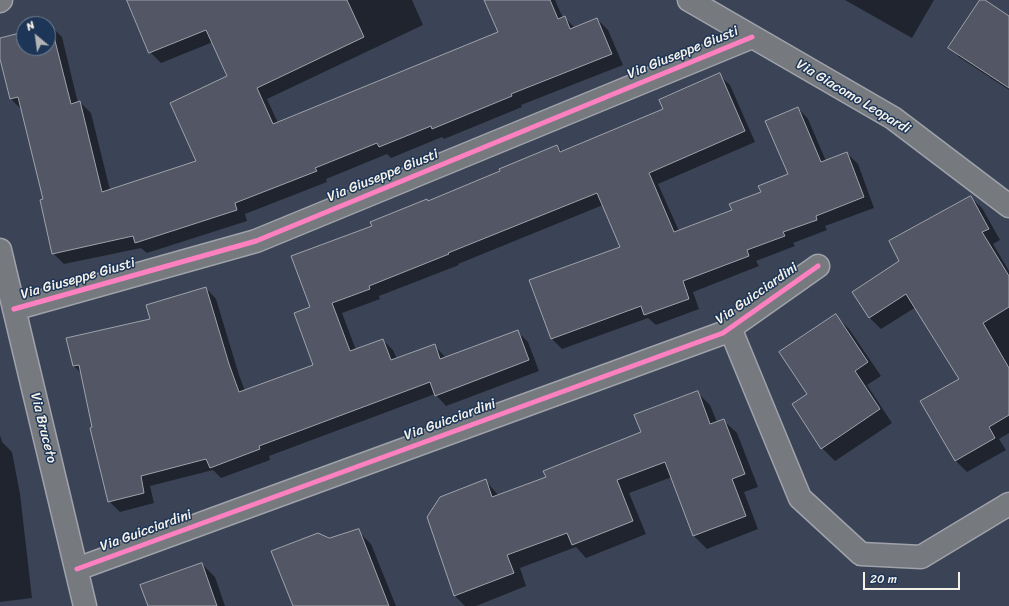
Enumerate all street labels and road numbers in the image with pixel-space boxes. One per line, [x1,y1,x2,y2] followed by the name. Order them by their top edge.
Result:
[625,23,741,83] street label: Via Giuseppe Giusti
[793,56,913,138] street label: Via Giacomo Leopardi
[325,146,441,206] street label: Via Giuseppe Giusti
[19,255,137,303] street label: Via Giuseppe Giusti
[713,260,801,328] street label: Via Guicciardini
[26,391,60,465] street label: Via Bruceto
[402,396,498,444] street label: Via Guicciardini
[98,507,194,555] street label: Via Guicciardini

